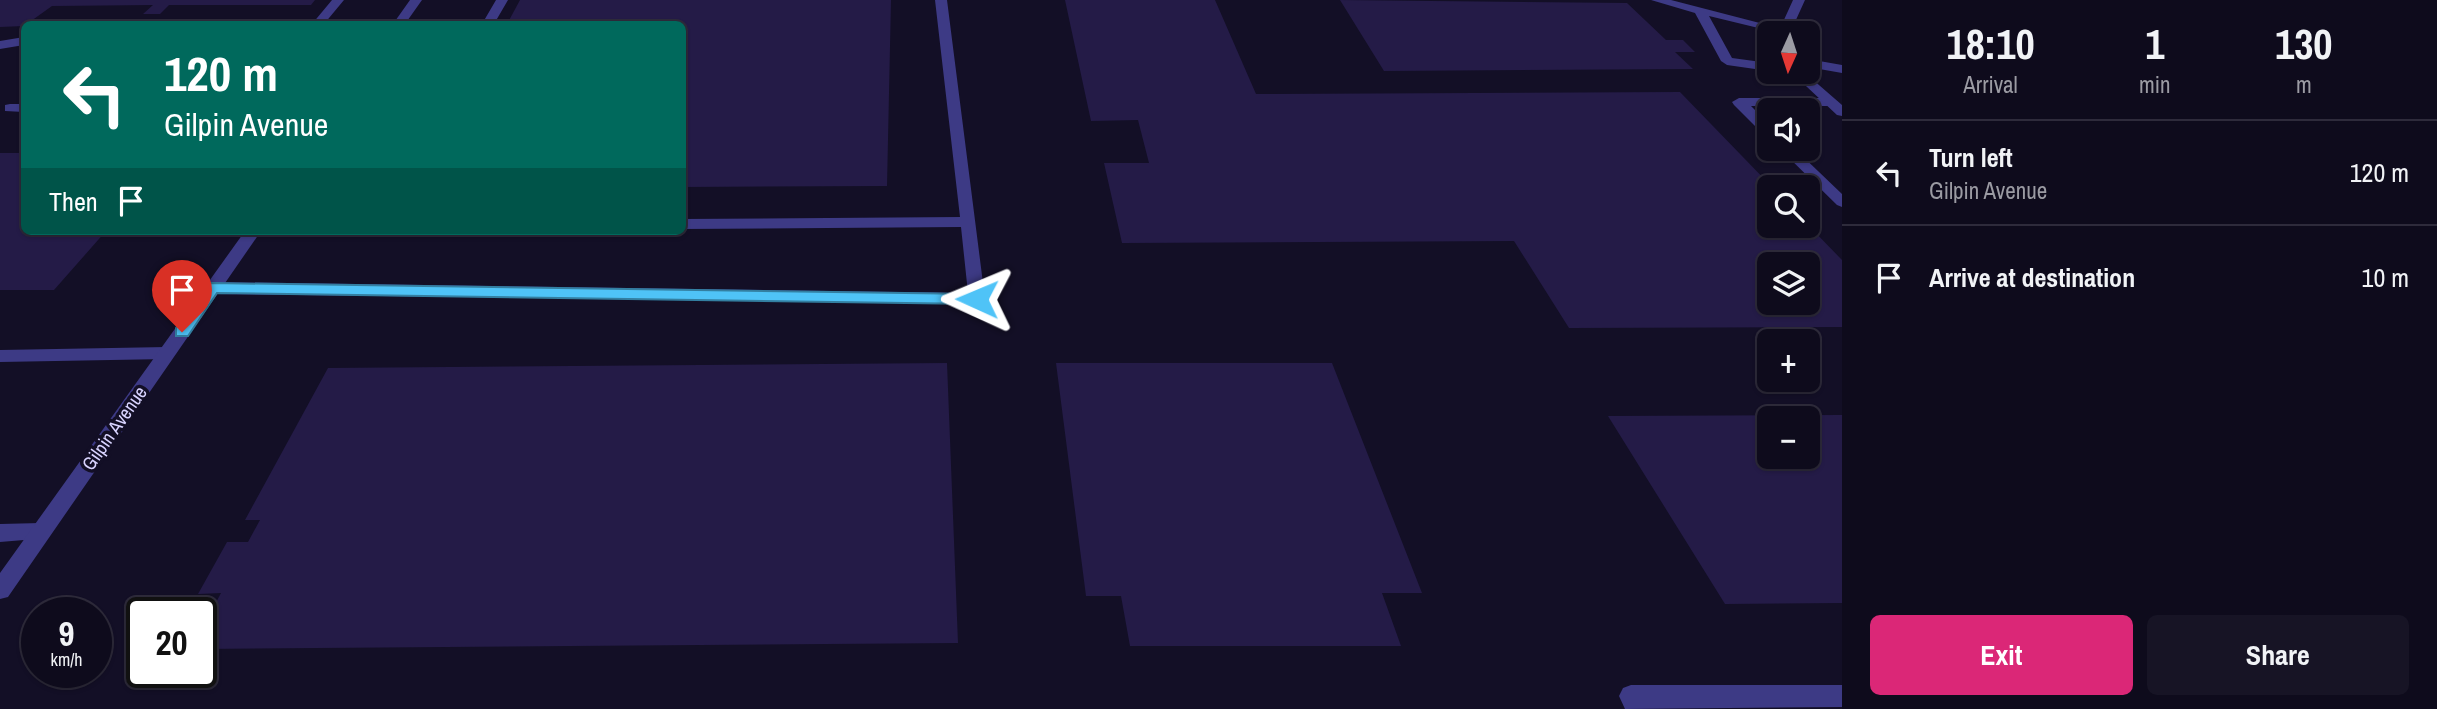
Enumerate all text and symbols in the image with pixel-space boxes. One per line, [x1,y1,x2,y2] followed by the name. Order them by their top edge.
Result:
[1947,16,2035,72] text: 18:10
[2145,16,2164,72] text: 1
[2275,16,2333,72] text: 130
[1757,21,1820,84] north arrow
[1757,21,1820,469] map controls
[164,40,278,106] text: 120 m
[49,49,140,140] icon: left
[1963,69,2018,100] text: Arrival
[2139,69,2171,100] text: min
[2296,69,2312,100] text: m
[1757,98,1820,161] button: sound
[164,103,328,146] text: Gilpin Avenue
[1929,140,2013,175] text: Turn left
[1870,154,1908,192] icon: left
[2350,155,2409,190] text: 120 m
[1757,175,1820,238] button: search
[1929,175,2047,206] text: Gilpin Avenue
[112,182,150,220] icon: arrive
[49,184,98,219] text: Then
[1757,252,1820,315] button: layers
[1870,259,1908,297] icon: arrive
[152,260,212,332] pin
[1929,260,2135,295] text: Arrive at destination
[2362,260,2409,295] text: 10 m
[940,262,1014,336] position arrow
[163,271,201,309] icon: arrive
[1757,329,1820,392] button: +
[75,381,153,475] street label: Gilpin Avenue
[1757,406,1820,469] button: −
[126,597,217,688] speed limit sign: 20
[59,610,74,657] text: 9
[1870,615,2133,695] button: Exit
[2147,615,2409,695] button: Share
[51,647,83,672] text: km/h

